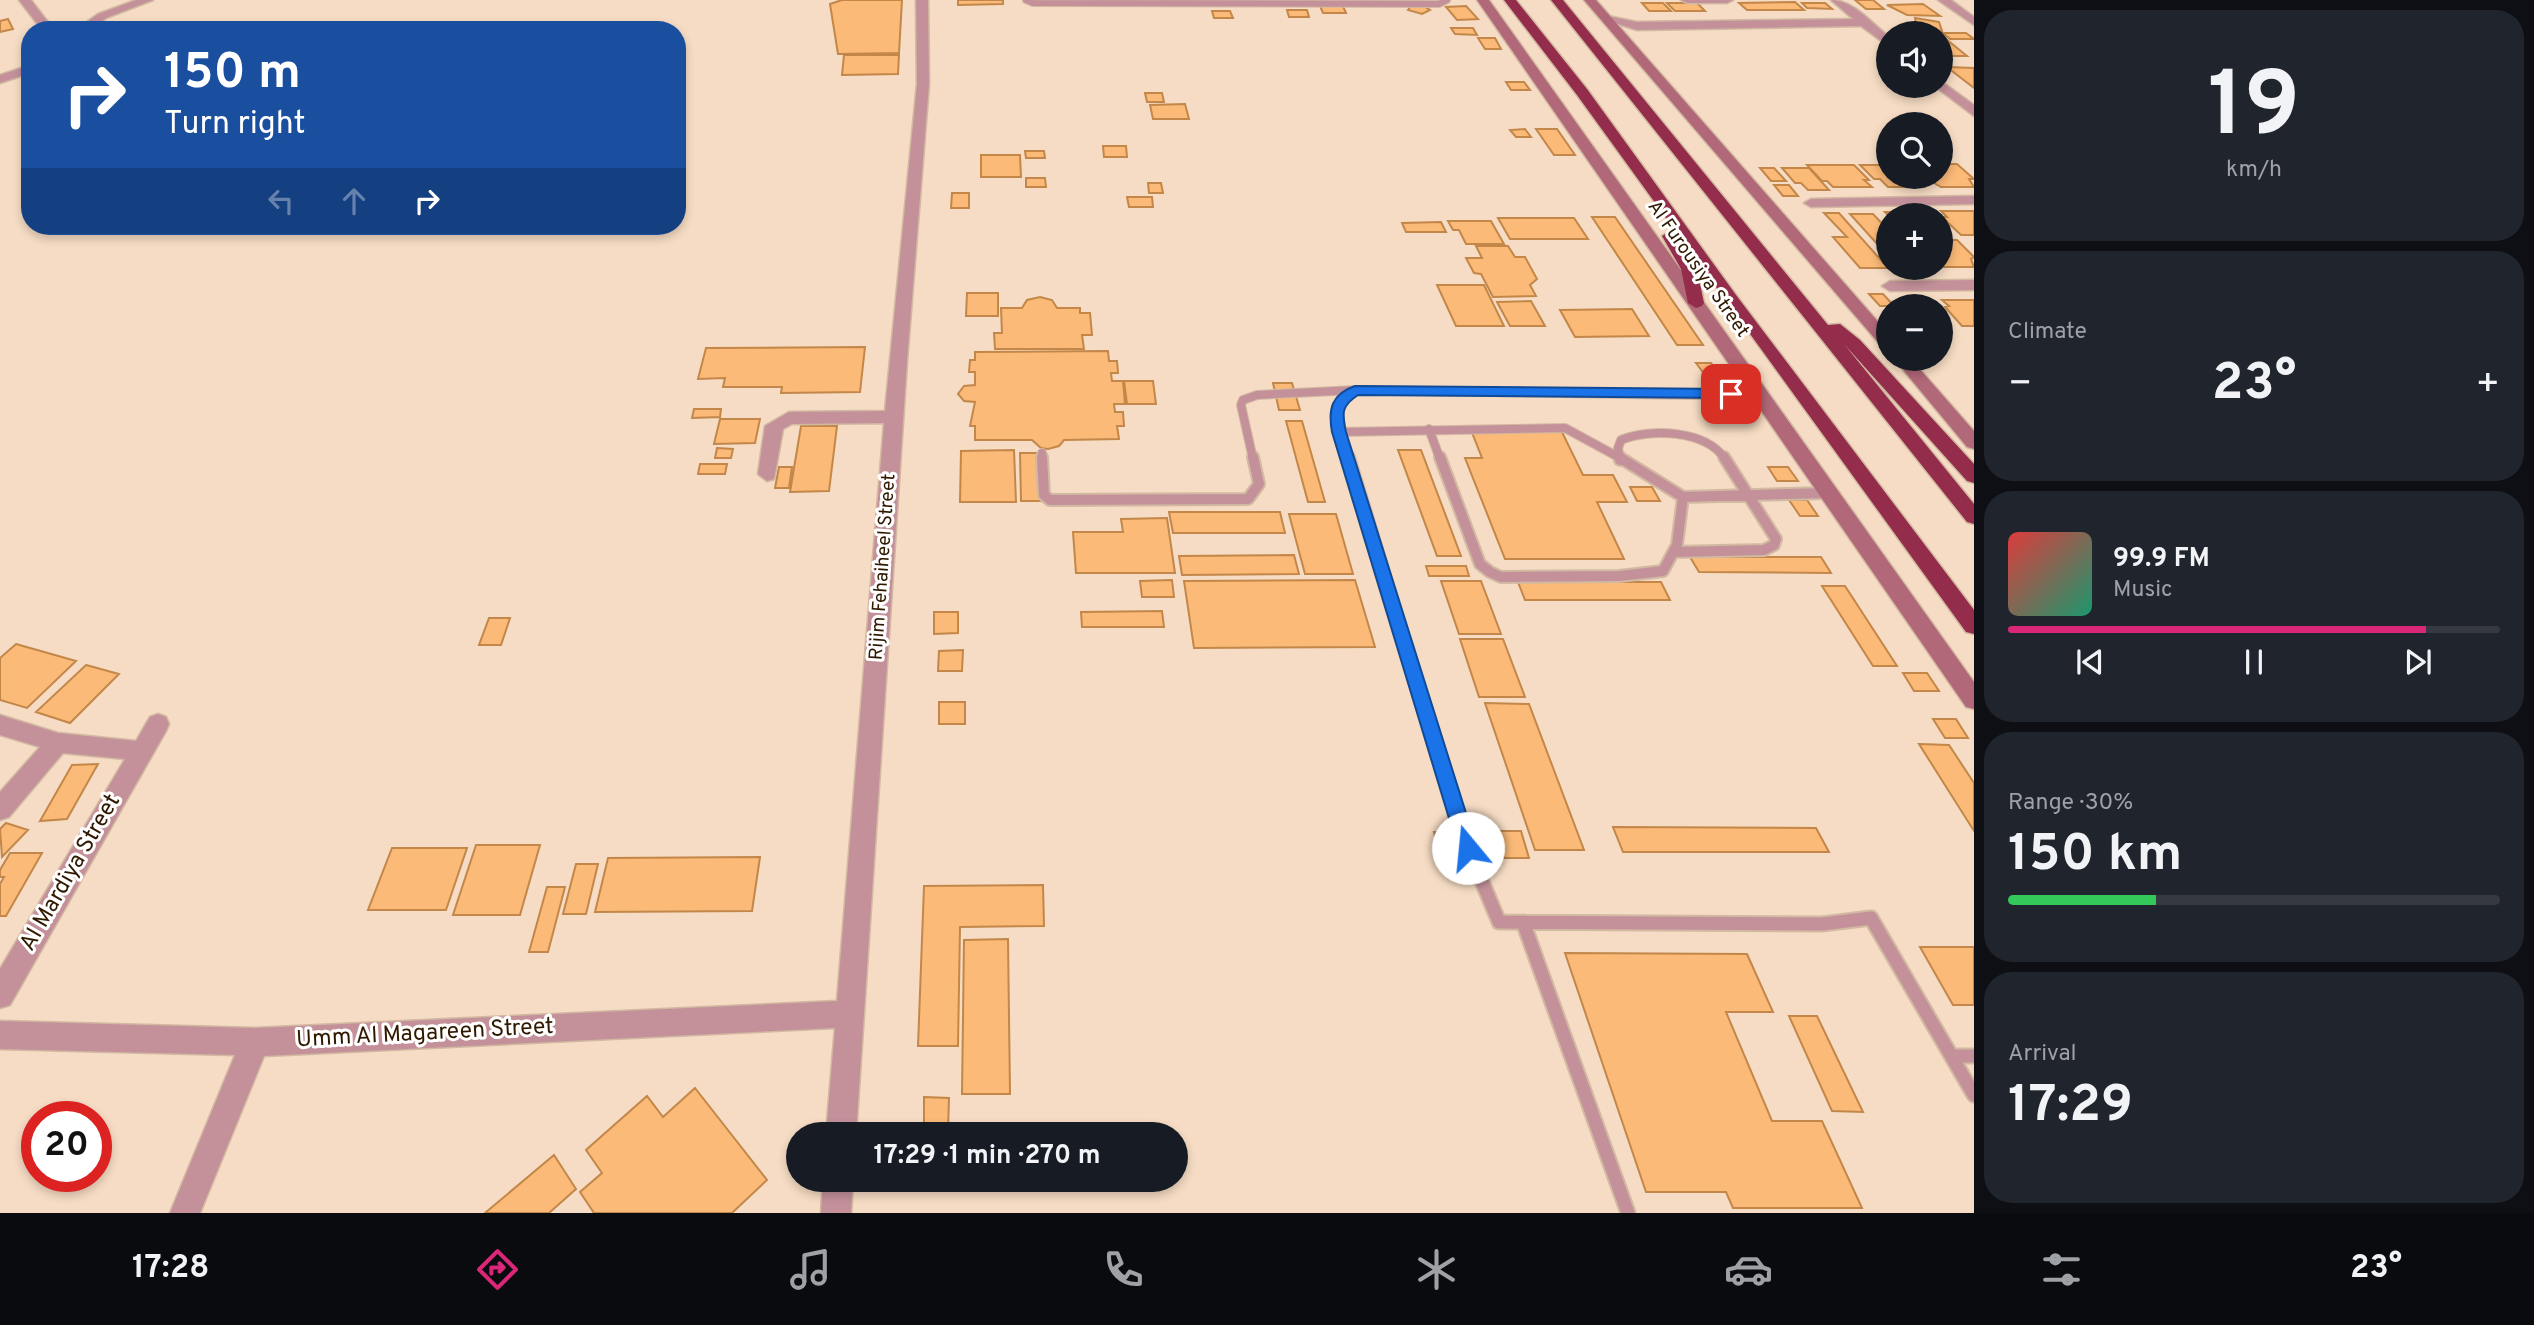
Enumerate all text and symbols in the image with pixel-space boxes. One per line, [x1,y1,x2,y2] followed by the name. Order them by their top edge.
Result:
[1876,21,1953,371] map controls
[1876,21,1953,98] button: sound
[164,44,301,106] text: 150 m
[49,49,140,140] icon: right
[2208,53,2300,168] text: 19
[164,105,306,145] text: Turn right
[1876,112,1953,189] button: search
[2226,156,2282,185] text: km/h
[262,182,300,220] icon: left
[335,182,373,220] icon: ahead
[408,182,446,220] icon: right
[1642,196,1754,342] street label: Al Furousiya Street
[1876,203,1953,280] button: +
[1876,294,1953,371] button: −
[2008,318,2087,347] text: Climate
[2212,352,2296,418] text: 23°
[2008,361,2033,410] text: −
[2475,361,2500,410] text: +
[1701,364,1761,424] pin
[1712,375,1750,413] icon: arrive
[865,473,901,661] street label: Rijim Fehaiheel Street
[2113,543,2210,576] text: 99.9 FM
[2113,576,2173,605] text: Music
[2071,643,2109,681] icon: previous
[2235,643,2273,681] icon: pause
[2399,643,2437,681] icon: next
[14,789,128,957] street label: Al Mardiya Street
[2008,789,2133,818] text: Range · 30%
[1431,811,1505,885] position arrow
[2008,823,2182,889] text: 150 km
[296,1013,554,1055] street label: Umm Al Magareen Street
[2008,1040,2077,1069] text: Arrival
[2008,1074,2133,1140] text: 17:29
[21,1101,112,1192] speed limit sign: 20
[874,1140,1100,1173] text: 17:29 · 1 min · 270 m
[473,1245,522,1294] icon: directions
[786,1245,835,1294] icon: music
[1099,1245,1148,1294] icon: phone
[1412,1245,1461,1294] icon: climate
[1724,1245,1773,1294] icon: car
[2037,1245,2086,1294] icon: filters
[132,1249,209,1289] text: 17:28
[2350,1249,2402,1289] text: 23°

